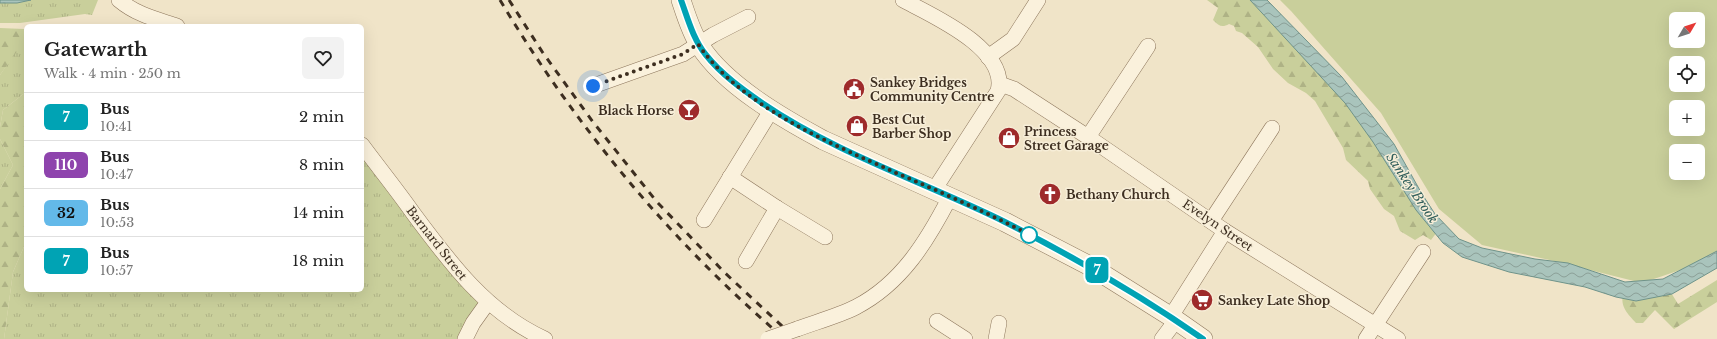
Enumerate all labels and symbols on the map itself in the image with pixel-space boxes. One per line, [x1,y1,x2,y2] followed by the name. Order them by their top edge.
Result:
[1669,12,1705,48] north arrow
[870,75,994,104] place label: Sankey Bridges Community Centre
[583,76,603,96] your location
[841,76,867,102] public building icon: Sankey Bridges Community Centre
[676,97,702,123] bar icon: Black Horse
[598,103,674,118] place label: Black Horse
[872,112,951,141] place label: Best Cut Barber Shop
[844,113,870,139] shop icon: Best Cut Barber Shop
[1024,124,1109,153] place label: Princess Street Garage
[996,125,1022,151] shop icon: Princess Street Garage
[1382,149,1442,227] water label: Sankey Brook
[1037,181,1063,207] church icon: Bethany Church
[1066,187,1170,202] place label: Bethany Church
[1180,196,1256,254] street label: Evelyn Street
[403,203,471,283] street label: Barnard Street
[1020,226,1038,244] unlabelled marker
[1084,257,1110,283] line badge: 7
[1189,287,1215,313] supermarket icon: Sankey Late Shop
[1218,293,1330,308] place label: Sankey Late Shop

